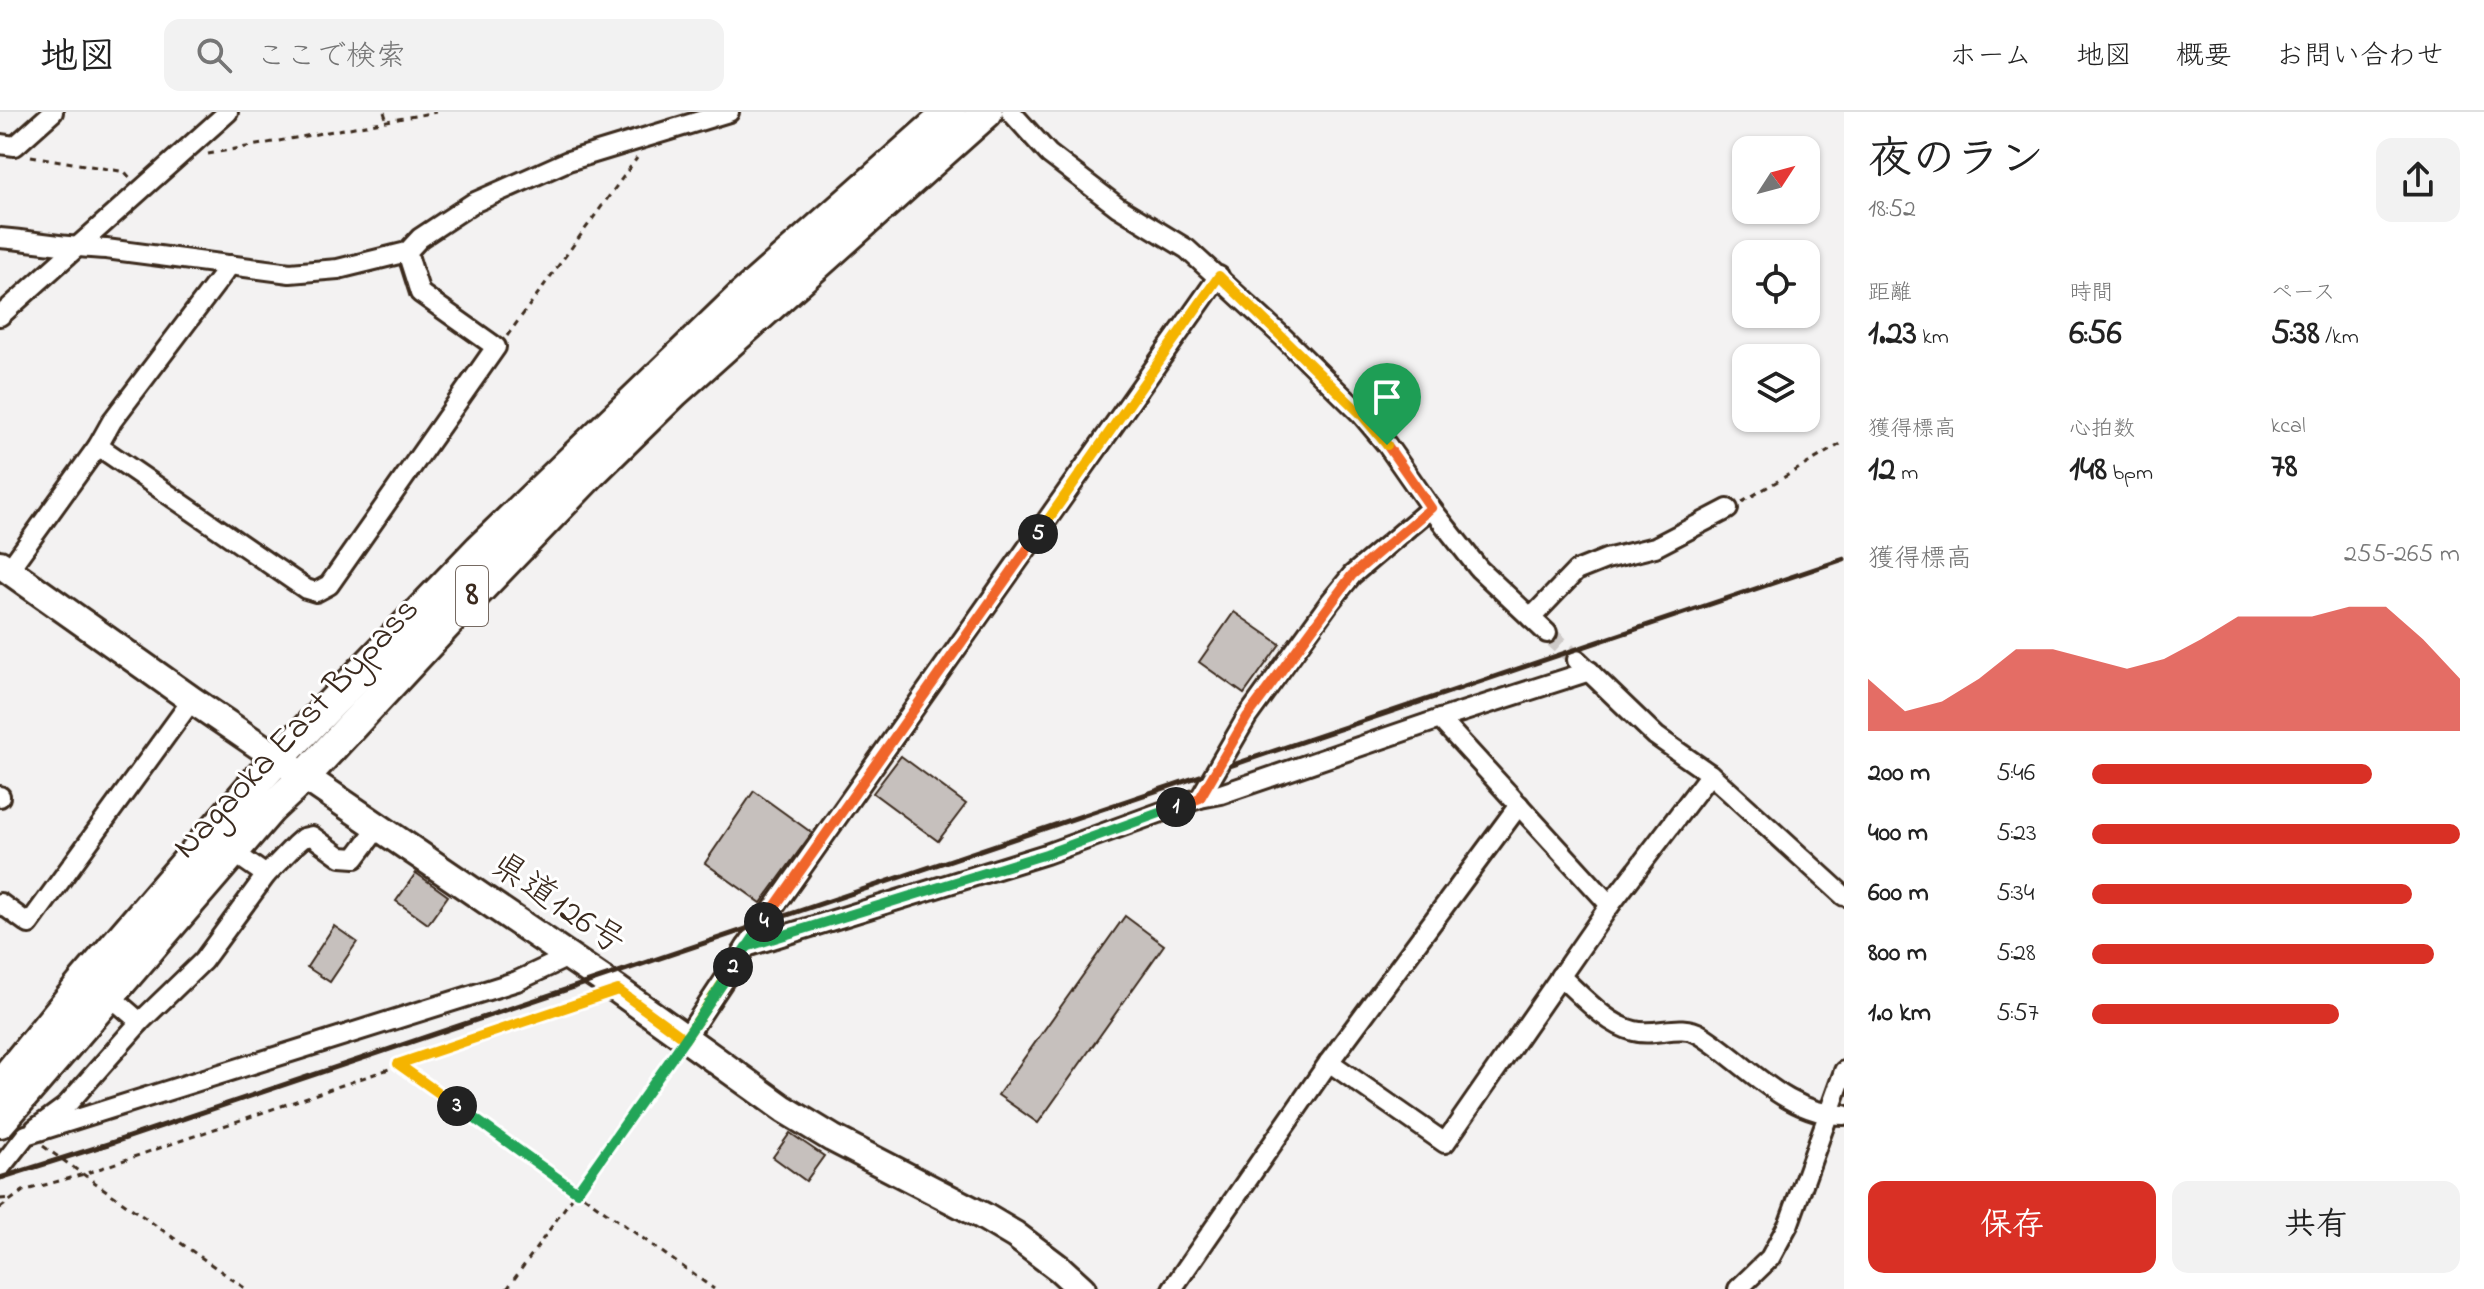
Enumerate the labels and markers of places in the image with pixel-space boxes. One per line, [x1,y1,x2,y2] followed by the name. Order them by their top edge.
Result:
[1353,363,1421,445] pin
[1018,514,1058,554] pin: 5
[1156,787,1196,827] pin: 1
[744,902,784,942] pin: 4
[713,947,753,987] pin: 2
[437,1086,477,1126] pin: 3

